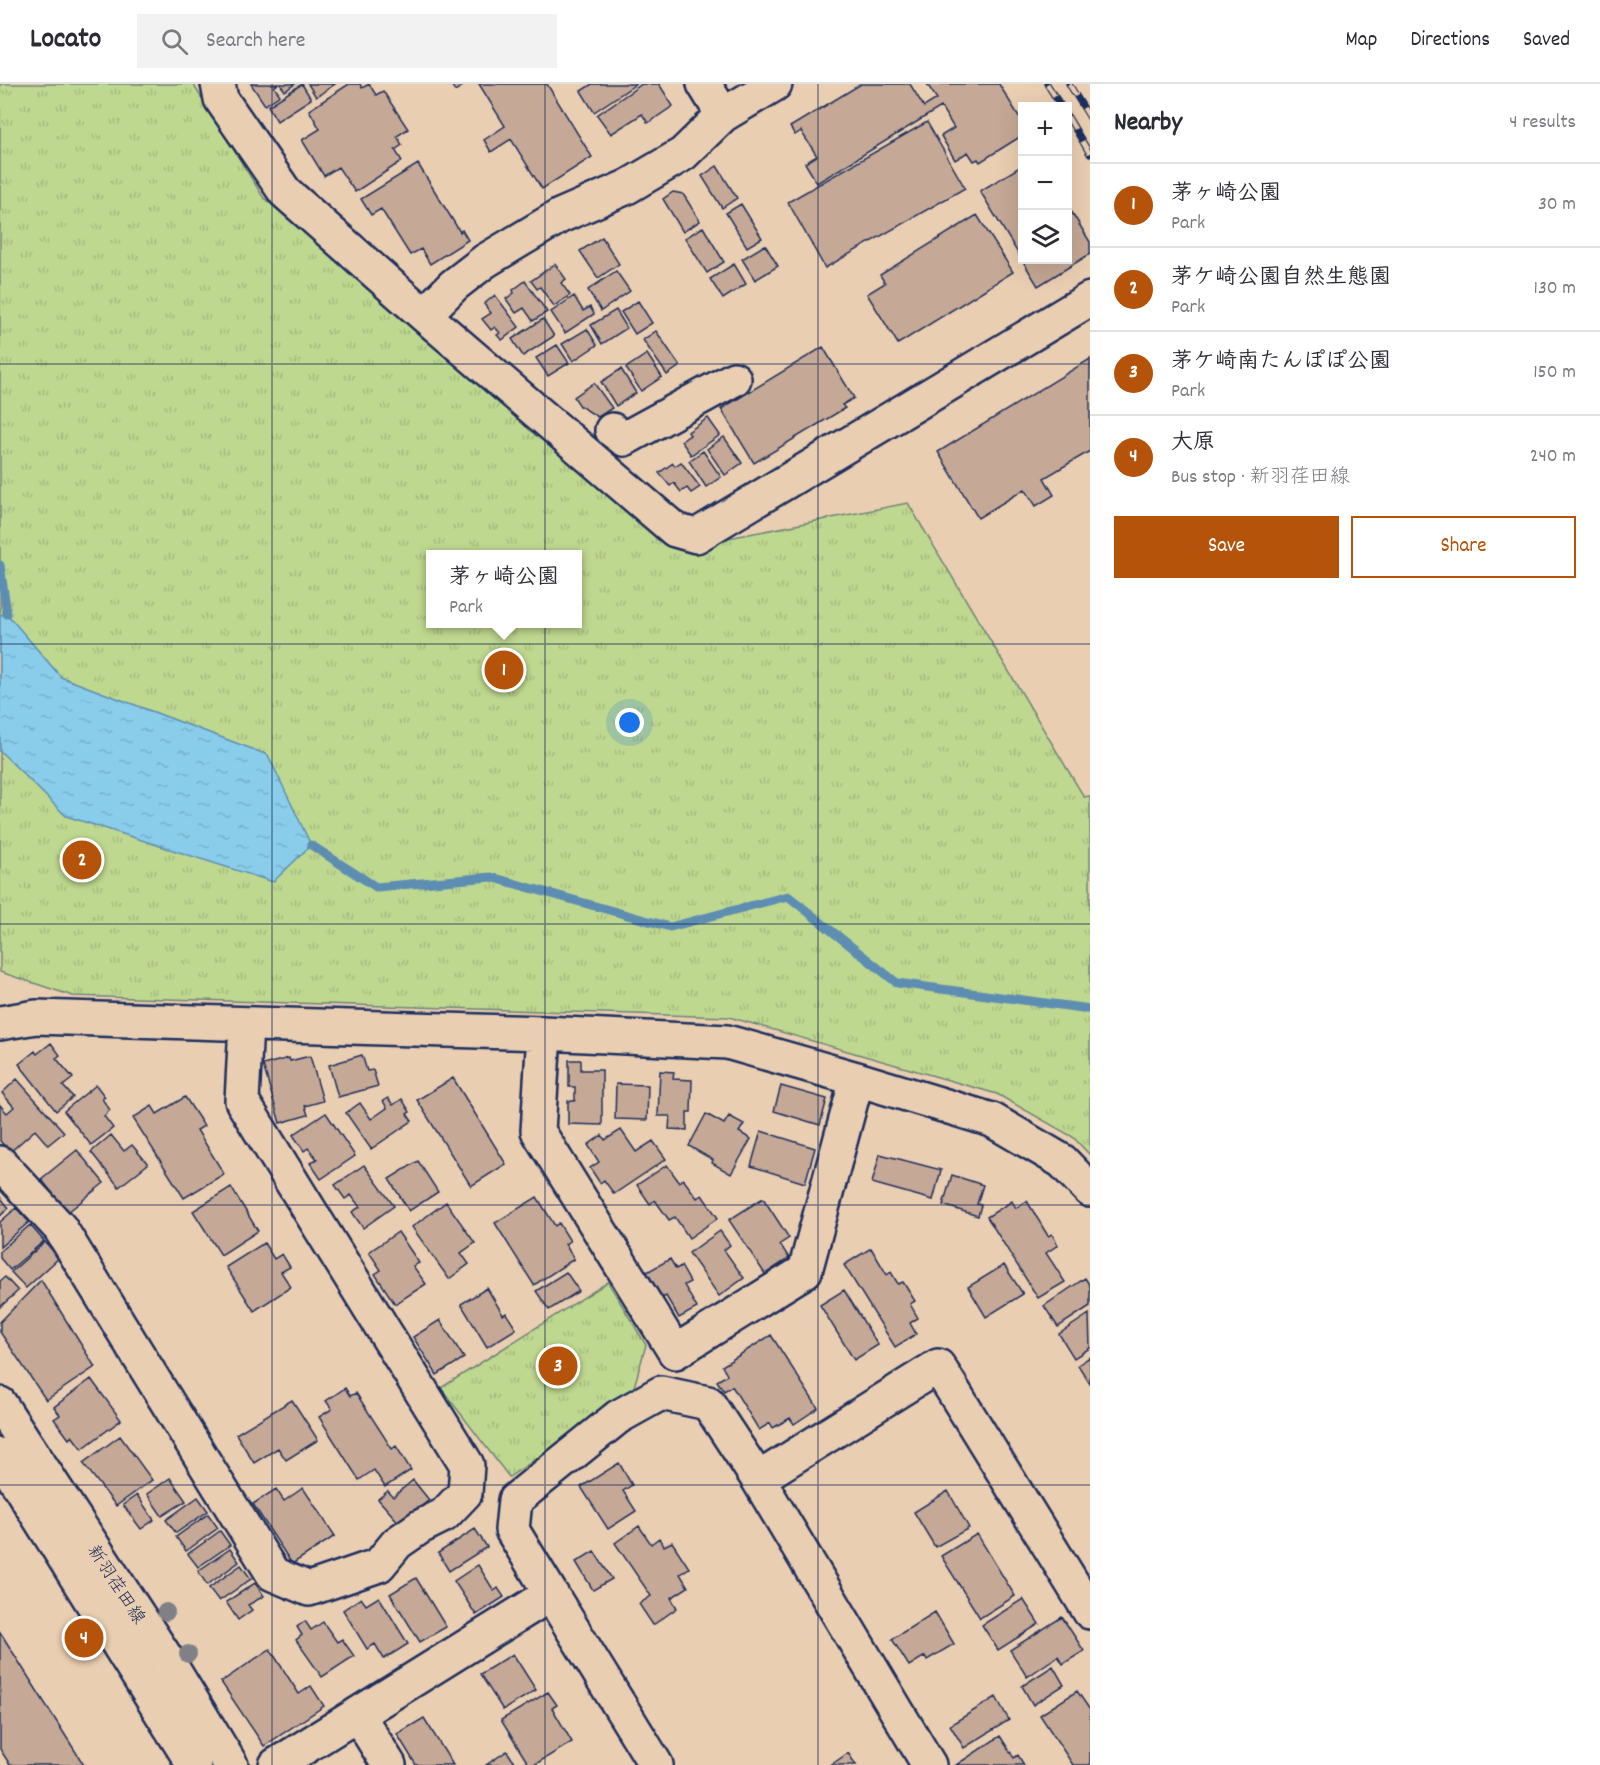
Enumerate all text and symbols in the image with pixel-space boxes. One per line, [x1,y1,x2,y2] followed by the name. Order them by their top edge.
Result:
[137,14,557,68] search box
[30,21,101,61] text: Locato
[158,25,191,58] icon: search
[206,26,306,57] text: Search here
[1346,26,1377,56] text: Map
[1410,26,1490,56] text: Directions
[1523,26,1570,56] text: Saved
[1018,102,1072,264] map controls
[1018,102,1072,156] button: +
[1114,105,1182,142] text: Nearby
[1509,109,1576,137] text: 4 results
[1018,156,1072,210] button: −
[1171,179,1281,210] text: 茅ヶ崎公園
[1131,191,1136,219] text: 1
[1538,191,1576,219] text: 30 m
[1018,210,1072,264] button: layers
[1171,210,1205,238] text: Park
[1171,263,1391,294] text: 茅ケ崎公園自然生態園
[1129,275,1138,303] text: 2
[1534,275,1576,303] text: 130 m
[1171,294,1205,322] text: Park
[1171,347,1391,378] text: 茅ケ崎南たんぽぽ公園
[1129,359,1138,387] text: 3
[1533,359,1576,387] text: 150 m
[1171,378,1205,406] text: Park
[1171,428,1215,459] text: 大原
[1129,443,1138,471] text: 4
[1530,443,1576,471] text: 240 m
[1171,464,1350,492] text: Bus stop · 新羽荏田線
[1114,516,1339,578] button: Save
[1351,516,1576,578] button: Share
[426,550,582,628] popup
[449,563,559,594] text: 茅ヶ崎公園
[449,594,483,622] text: Park
[484,648,524,692] pin: 1
[615,708,644,737] your location
[62,838,101,882] pin: 2
[538,1344,578,1388] pin: 3
[80,1541,150,1630] street label: 新羽荏田線
[64,1616,104,1660] pin: 4

